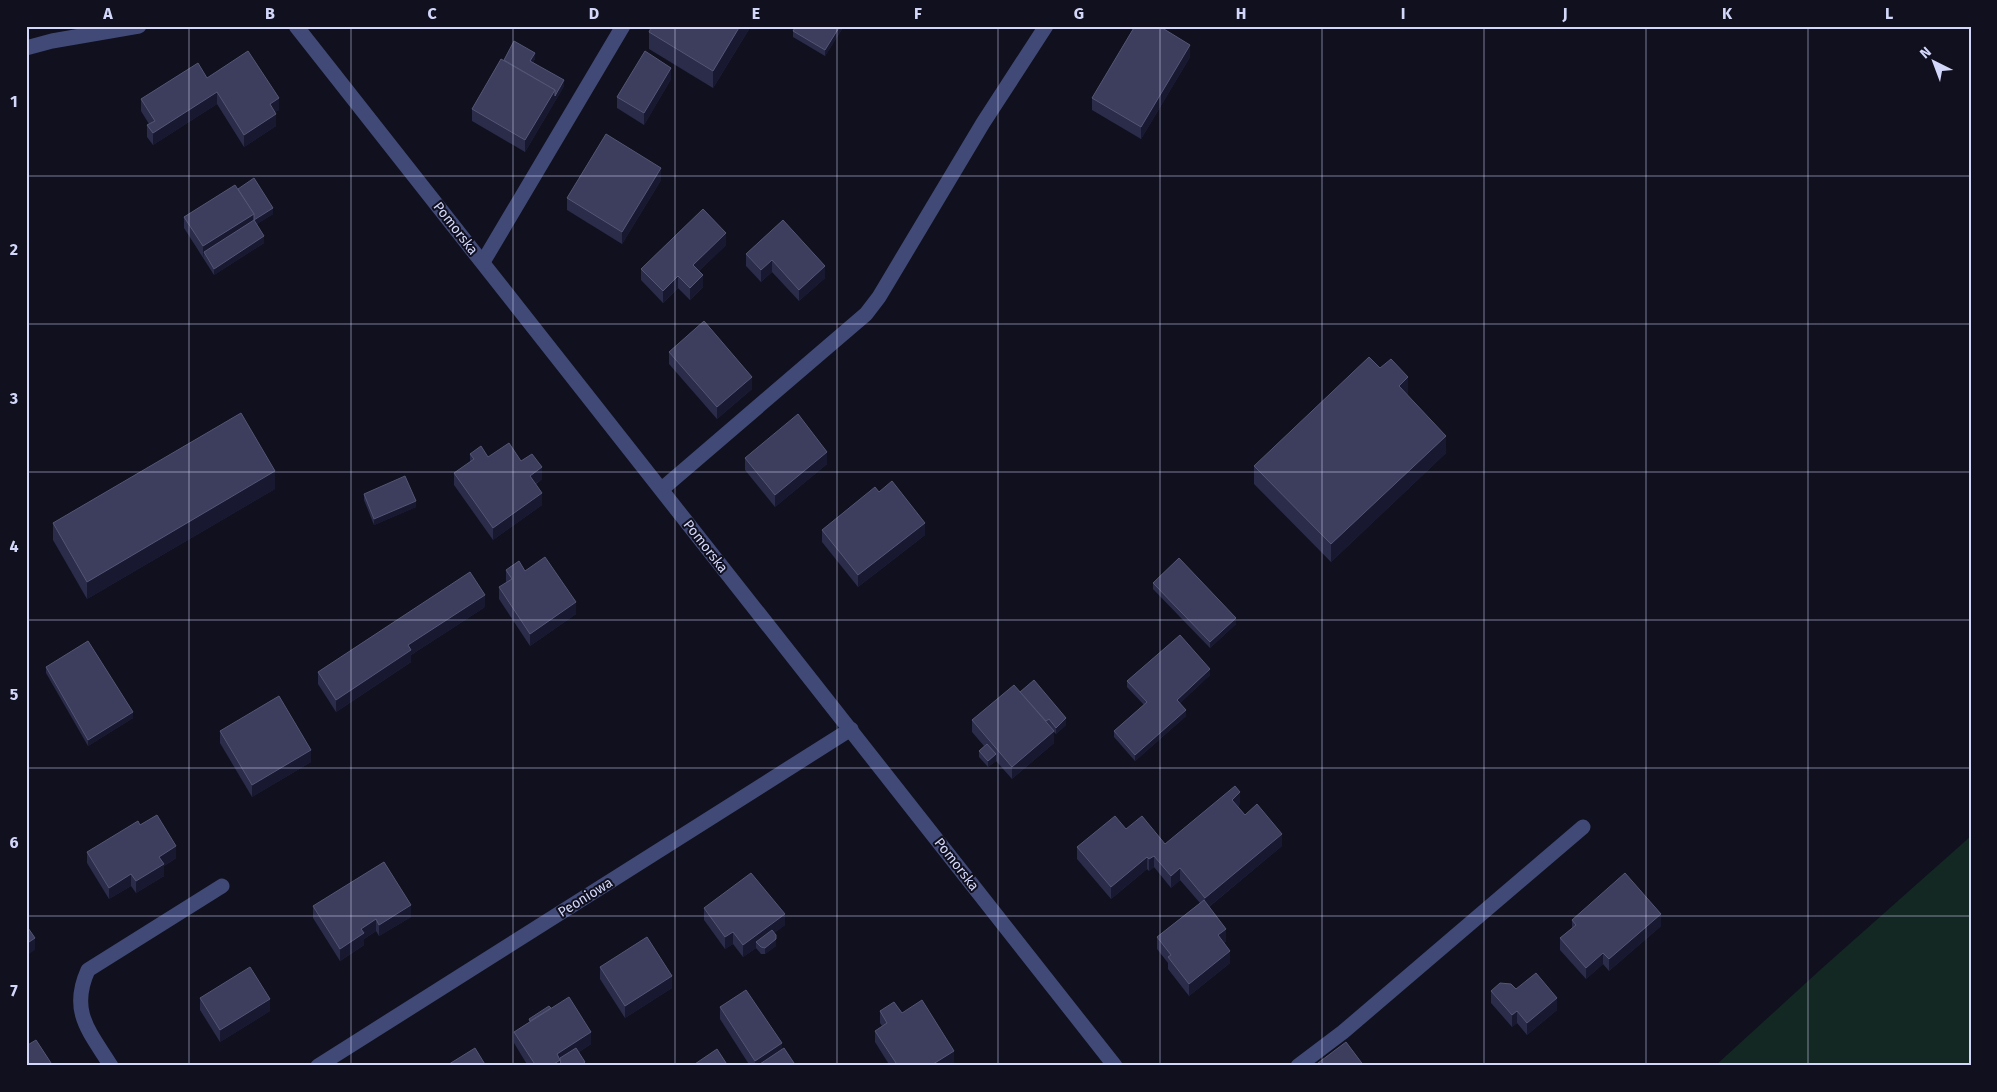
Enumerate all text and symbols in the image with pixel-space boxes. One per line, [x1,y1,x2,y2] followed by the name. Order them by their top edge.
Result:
[102,4,113,23] text: A
[265,4,275,23] text: B
[427,4,437,23] text: C
[589,4,599,23] text: D
[752,4,760,23] text: E
[914,4,922,23] text: F
[1074,4,1084,23] text: G
[1236,4,1246,23] text: H
[1401,4,1405,23] text: I
[1561,4,1568,23] text: J
[1722,4,1733,23] text: K
[1885,4,1893,23] text: L
[1910,38,1960,88] north arrow
[1916,43,1935,62] text: N
[10,92,18,111] text: 1
[430,198,482,258] street label: Pomorska
[10,240,18,259] text: 2
[9,389,18,408] text: 3
[680,516,732,576] street label: Pomorska
[9,537,19,556] text: 4
[10,685,19,704] text: 5
[9,833,19,852] text: 6
[931,834,983,894] street label: Pomorska
[555,874,616,921] street label: Peoniowa
[10,981,18,1000] text: 7

